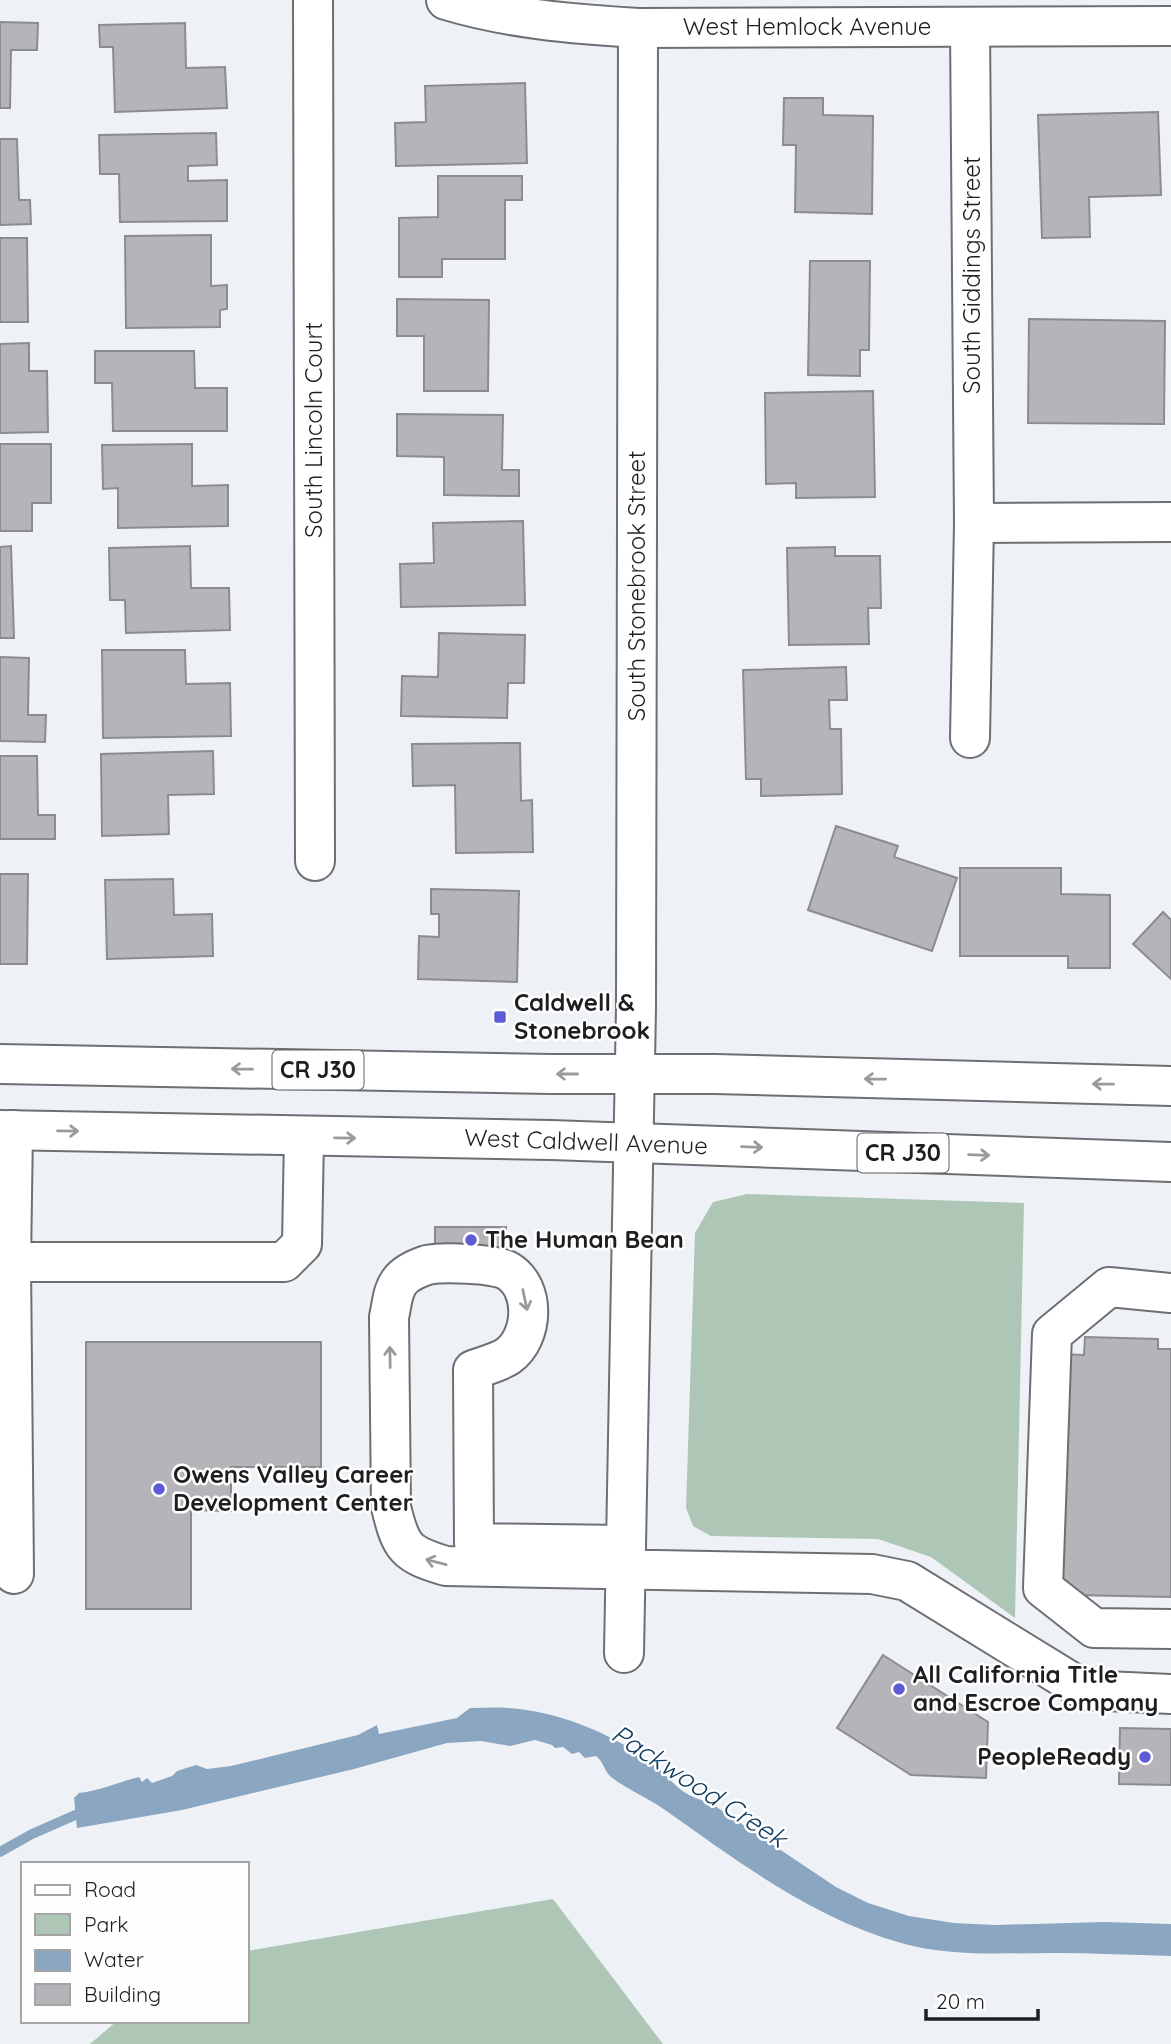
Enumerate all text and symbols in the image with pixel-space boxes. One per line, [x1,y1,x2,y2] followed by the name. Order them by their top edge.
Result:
[683,11,931,41] street label: West Hemlock Avenue
[956,156,986,394] street label: South Giddings Street
[298,322,328,538] street label: South Lincoln Court
[621,451,651,721] street label: South Stonebrook Street
[514,987,650,1045] place label: Caldwell & Stonebrook
[492,1009,508,1025] marker: Caldwell & Stonebrook
[272,1050,364,1090] road number: CR J30
[230,1062,253,1075] one-way arrow
[556,1067,579,1081] one-way arrow
[864,1072,887,1085] one-way arrow
[1092,1077,1115,1091] one-way arrow
[464,1122,708,1160] street label: West Caldwell Avenue
[56,1125,79,1138] one-way arrow
[333,1131,356,1144] one-way arrow
[858,1134,948,1172] road number: CR J30
[740,1141,763,1154] one-way arrow
[967,1149,990,1162] one-way arrow
[485,1224,684,1254] place label: The Human Bean
[463,1232,479,1248] marker: The Human Bean
[519,1288,533,1311] one-way arrow
[383,1346,397,1369] one-way arrow
[173,1459,414,1517] place label: Owens Valley Career Development Center
[151,1481,167,1497] marker: Owens Valley Career Development Center
[425,1555,447,1568] one-way arrow
[913,1659,1158,1717] place label: All California Title and Escroe Company
[891,1681,907,1697] marker: All California Title and Escroe Company
[606,1717,795,1856] water label: Packwood Creek
[977,1741,1131,1771] place label: PeopleReady
[1137,1749,1153,1765] marker: PeopleReady
[21,1862,248,2023] legend
[84,1876,136,1902] text: Road
[84,1911,128,1937] text: Park
[84,1946,144,1972] text: Water
[926,1978,1038,2022] scale bar
[84,1981,161,2007] text: Building
[936,1988,985,2014] text: 20 m

